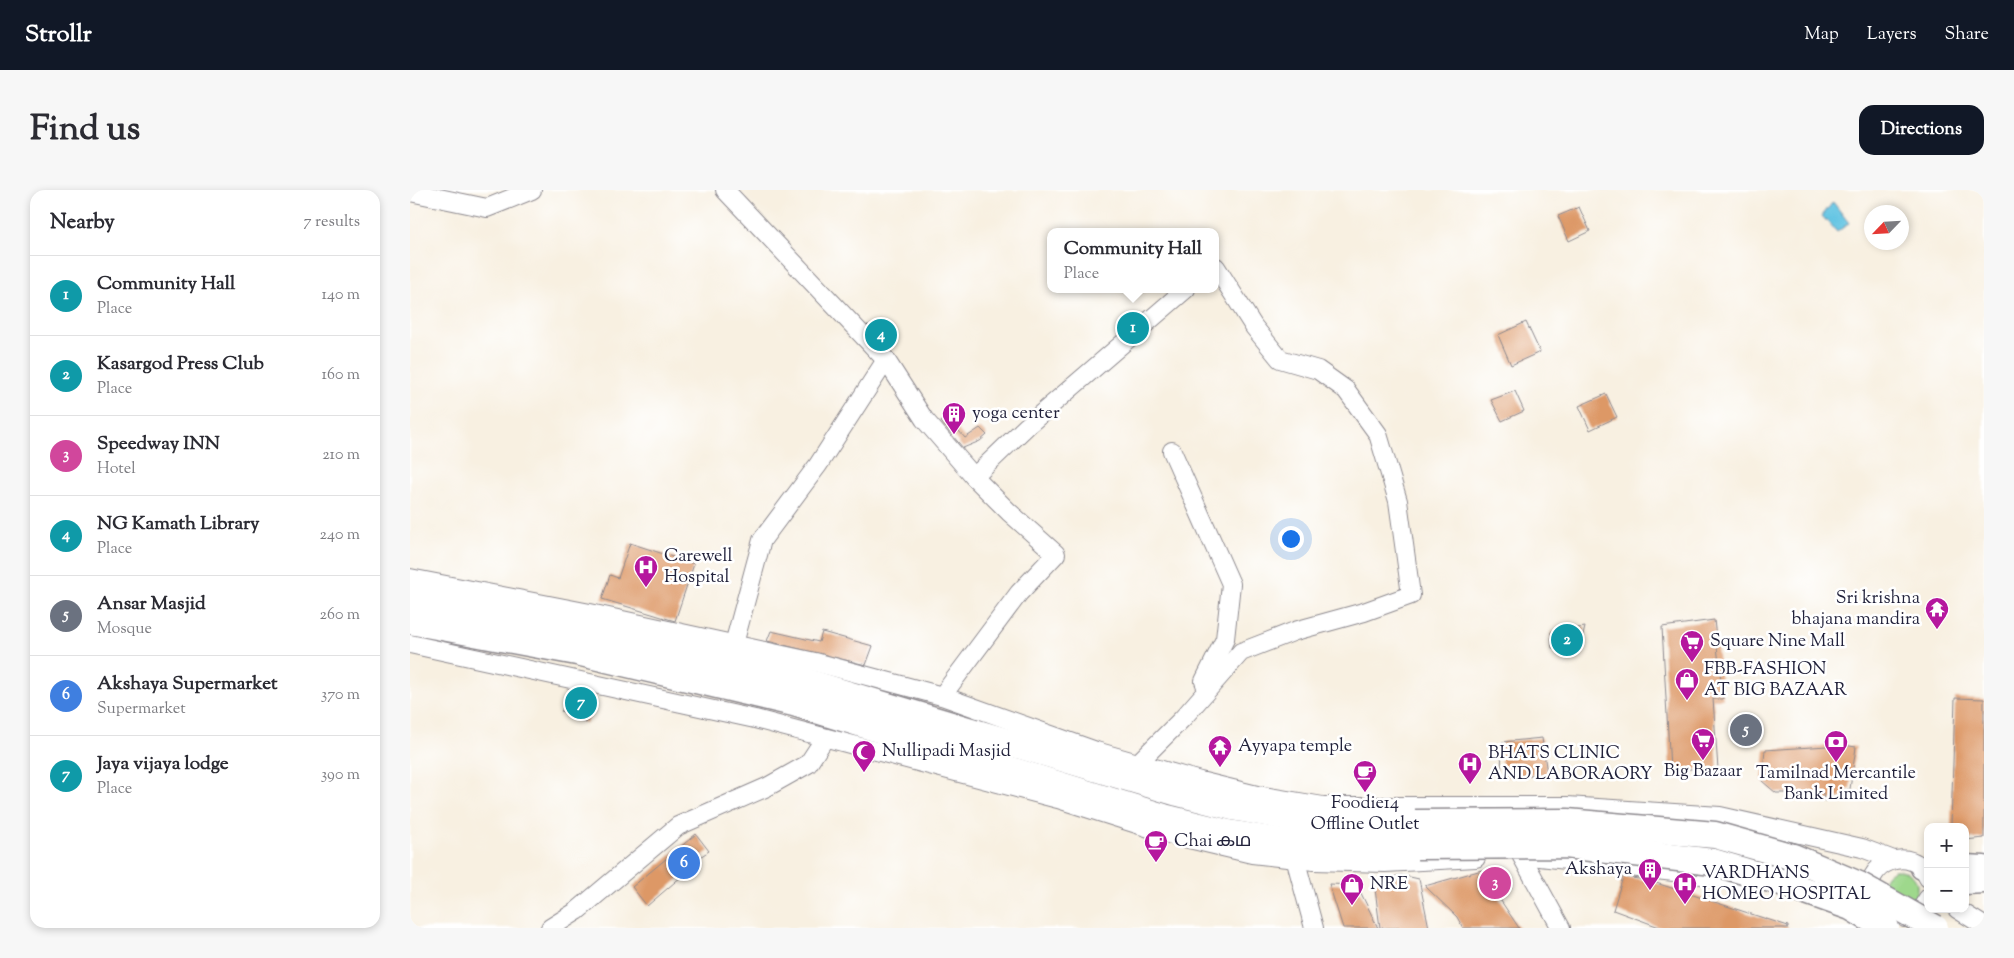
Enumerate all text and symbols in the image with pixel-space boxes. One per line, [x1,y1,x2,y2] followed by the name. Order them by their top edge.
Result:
[25,18,92,52] text: Strollr
[1804,22,1839,48] text: Map
[1867,22,1917,48] text: Layers
[1945,22,1989,48] text: Share
[30,105,140,156] text: Find us
[1859,105,1984,155] button: Directions
[1864,205,1909,250] north arrow
[50,208,115,238] text: Nearby
[304,211,360,234] text: 7 results
[1047,228,1219,293] popup
[1064,236,1202,263] text: Community Hall
[1064,263,1099,286] text: Place
[97,271,235,298] text: Community Hall
[63,284,69,307] text: 1
[322,284,360,307] text: 140 m
[97,298,132,321] text: Place
[1117,309,1149,347] pin: 1
[865,316,897,354] pin: 4
[97,351,264,378] text: Kasargod Press Club
[62,364,70,387] text: 2
[322,364,360,387] text: 160 m
[97,378,132,401] text: Place
[941,401,967,435] building icon: yoga center
[972,401,1060,427] place label: yoga center
[97,431,220,458] text: Speedway INN
[63,444,69,467] text: 3
[322,444,360,467] text: 210 m
[97,458,136,481] text: Hotel
[97,511,260,538] text: NG Kamath Library
[62,524,70,547] text: 4
[319,524,360,547] text: 240 m
[1278,526,1304,552] your location
[97,538,132,561] text: Place
[664,544,732,591] place label: Carewell Hospital
[633,554,659,588] hospital icon: Carewell Hospital
[1792,586,1920,633] place label: Sri krishna bhajana mandira
[97,591,206,618] text: Ansar Masjid
[1924,596,1950,630] temple icon: Sri krishna bhajana mandira
[63,604,69,627] text: 5
[319,604,360,627] text: 260 m
[97,618,152,641] text: Mosque
[1551,621,1583,659] pin: 2
[1679,629,1705,663] supermarket icon: Square Nine Mall
[1710,629,1845,655] place label: Square Nine Mall
[1704,657,1847,704] place label: FBB-FASHION AT BIG BAZAAR
[1674,667,1700,701] shop icon: FBB-FASHION AT BIG BAZAAR
[97,671,277,698] text: Akshaya Supermarket
[62,684,70,707] text: 6
[321,684,360,707] text: 370 m
[565,684,597,722] pin: 7
[97,698,186,721] text: Supermarket
[1730,711,1762,749] pin: 5
[1690,727,1716,761] supermarket icon: Big Bazaar
[1823,729,1849,763] bank icon: Tamilnad Mercantile Bank Limited
[1207,734,1233,768] temple icon: Ayyapa temple
[1238,734,1352,760] place label: Ayyapa temple
[851,739,877,773] mosque icon: Nullipadi Masjid
[882,739,1011,765] place label: Nullipadi Masjid
[1488,741,1653,788] place label: BHATS CLINIC AND LABORAORY
[97,751,229,778] text: Jaya vijaya lodge
[1457,751,1483,785] hospital icon: BHATS CLINIC AND LABORAORY
[1352,759,1378,793] cafe icon: Foodie14 Offline Outlet
[1664,759,1743,785] place label: Big Bazaar
[1756,761,1916,808] place label: Tamilnad Mercantile Bank Limited
[62,764,70,787] text: 7
[321,764,360,787] text: 390 m
[97,778,132,801] text: Place
[1311,791,1419,838] place label: Foodie14 Offline Outlet
[1924,823,1969,913] map controls
[1924,823,1969,868] button: +
[1143,829,1169,863] cafe icon: Chai കഥ
[1174,829,1251,855] place label: Chai കഥ
[668,844,700,882] pin: 6
[1565,857,1632,883] place label: Akshaya
[1637,857,1663,891] building icon: Akshaya
[1702,861,1871,908] place label: VARDHANS HOMEO HOSPITAL
[1479,864,1511,902] pin: 3
[1924,868,1969,913] button: −
[1672,871,1698,905] hospital icon: VARDHANS HOMEO HOSPITAL
[1339,872,1365,906] shop icon: NRE
[1370,872,1408,898] place label: NRE

